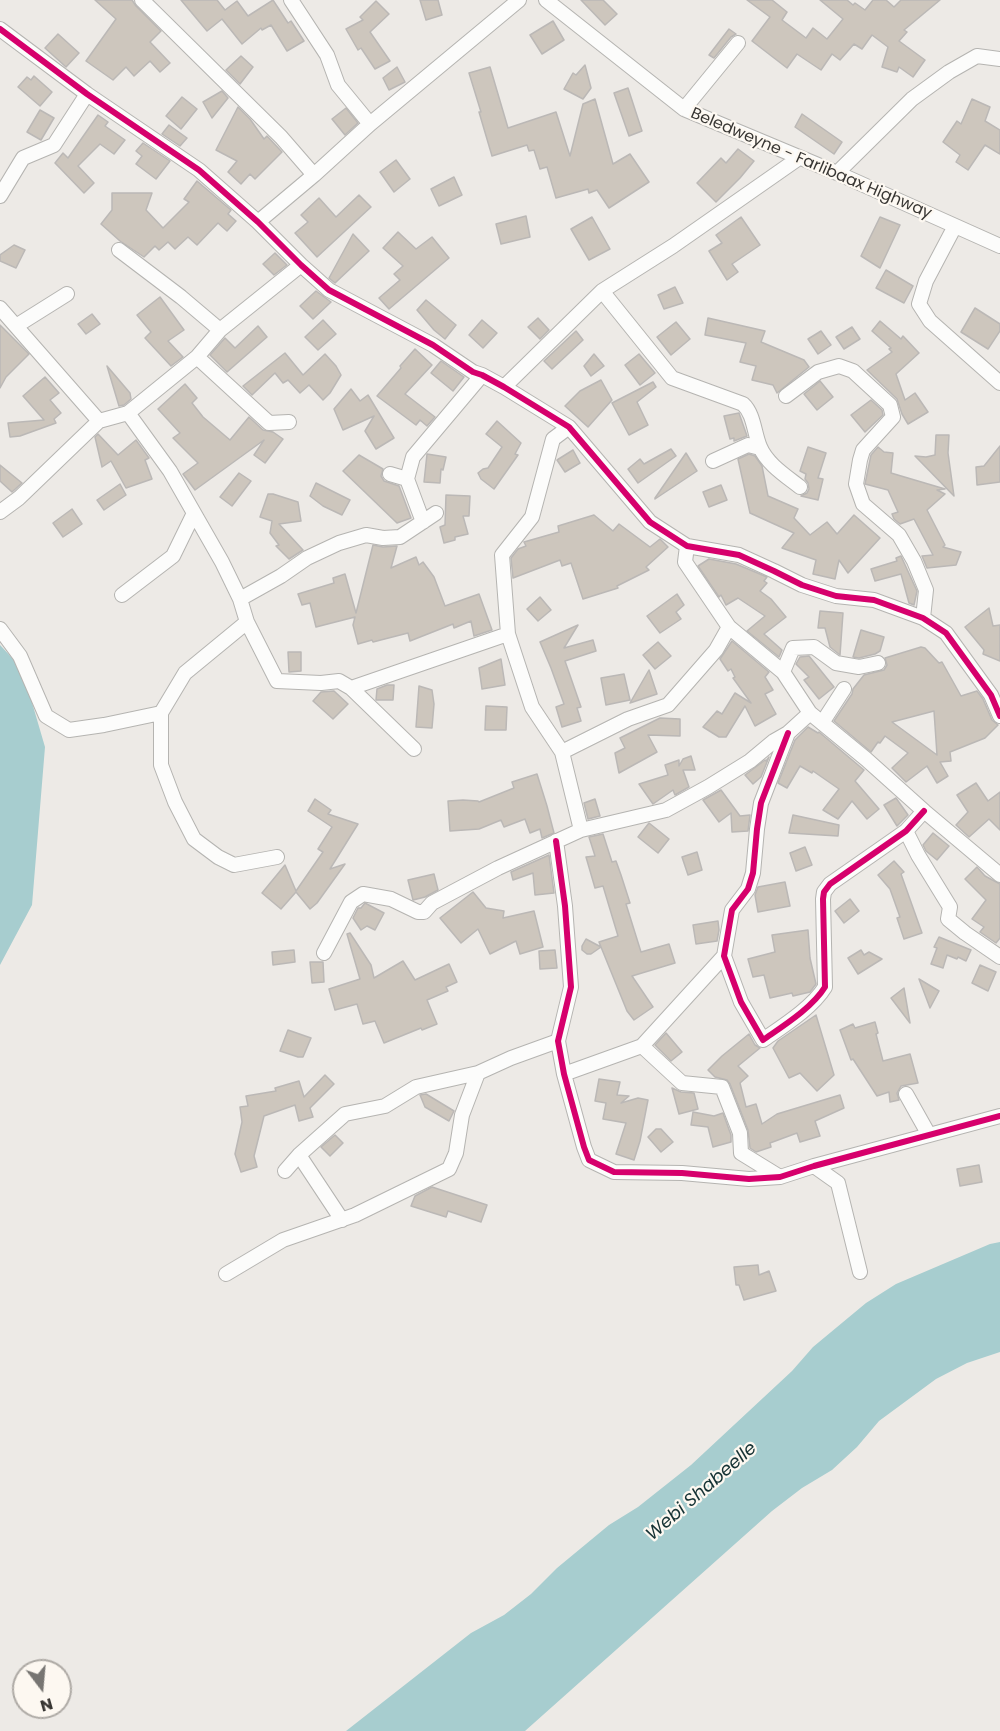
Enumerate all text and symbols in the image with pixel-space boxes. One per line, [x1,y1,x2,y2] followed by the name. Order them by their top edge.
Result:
[688,104,934,224] street label: Beledweyne - Farlibaax Highway
[642,1438,762,1546] water label: Webi Shabeelle
[12,1659,72,1719] north arrow
[38,1692,56,1718] text: N

